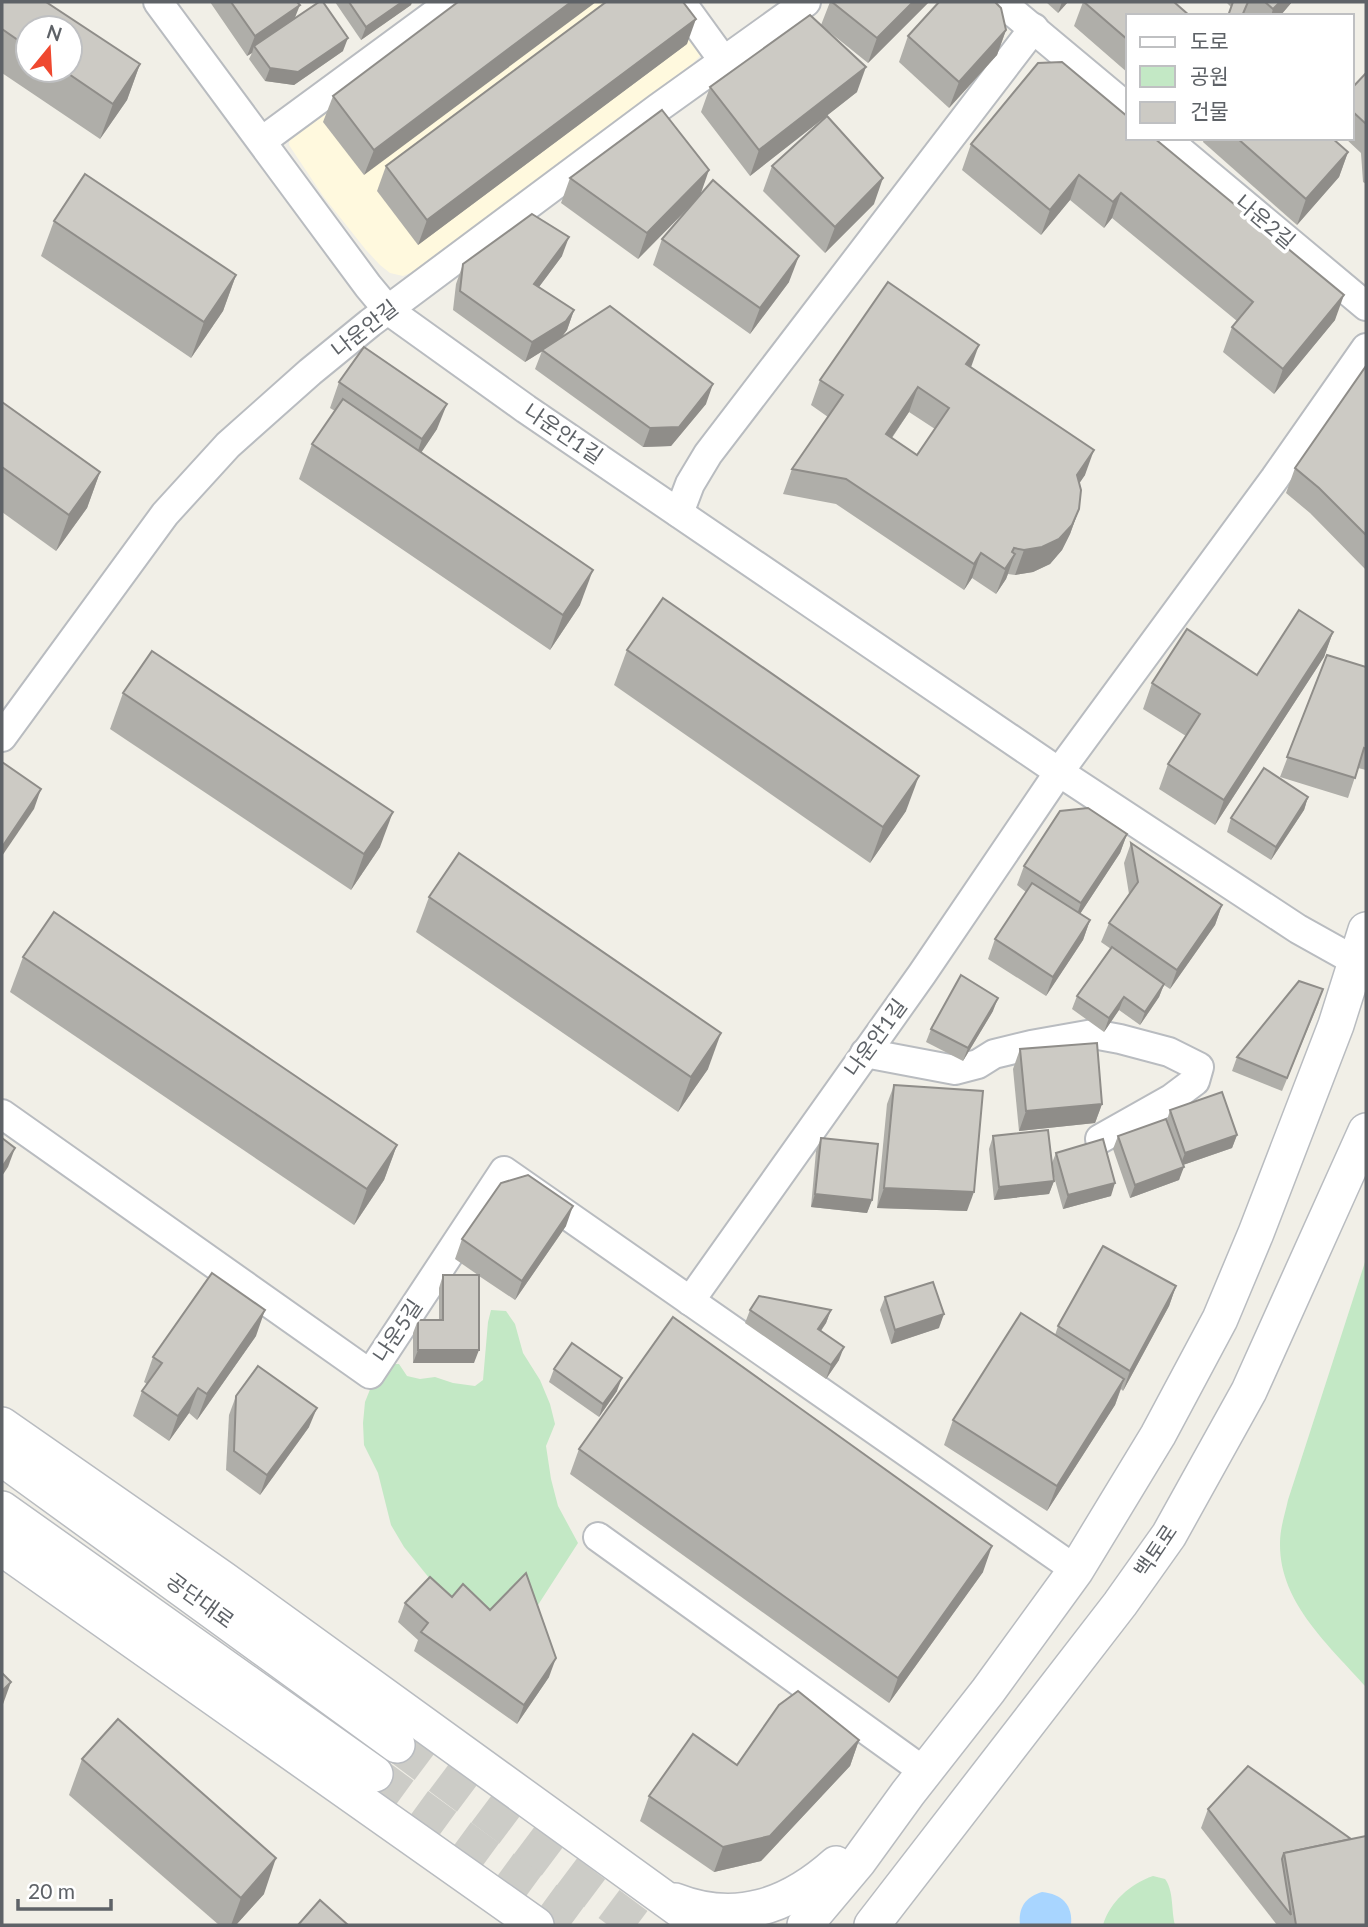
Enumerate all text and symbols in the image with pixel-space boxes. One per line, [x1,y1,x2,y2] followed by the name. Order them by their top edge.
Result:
[14,14,84,84] north arrow
[1126,14,1354,140] legend
[44,19,65,46] text: N
[1190,28,1229,53] text: 도로
[1190,63,1229,88] text: 공원
[1190,98,1229,123] text: 건물
[1231,189,1301,253] street label: 나운2길
[326,294,402,361] street label: 나운안길
[520,397,608,468] street label: 나운안1길
[838,994,911,1081] street label: 나운안1길
[367,1294,427,1366] street label: 나운5길
[1128,1519,1181,1581] street label: 백토로
[162,1567,239,1633] street label: 공단대로
[18,1868,110,1912] scale bar
[28,1878,75,1903] text: 20 m

